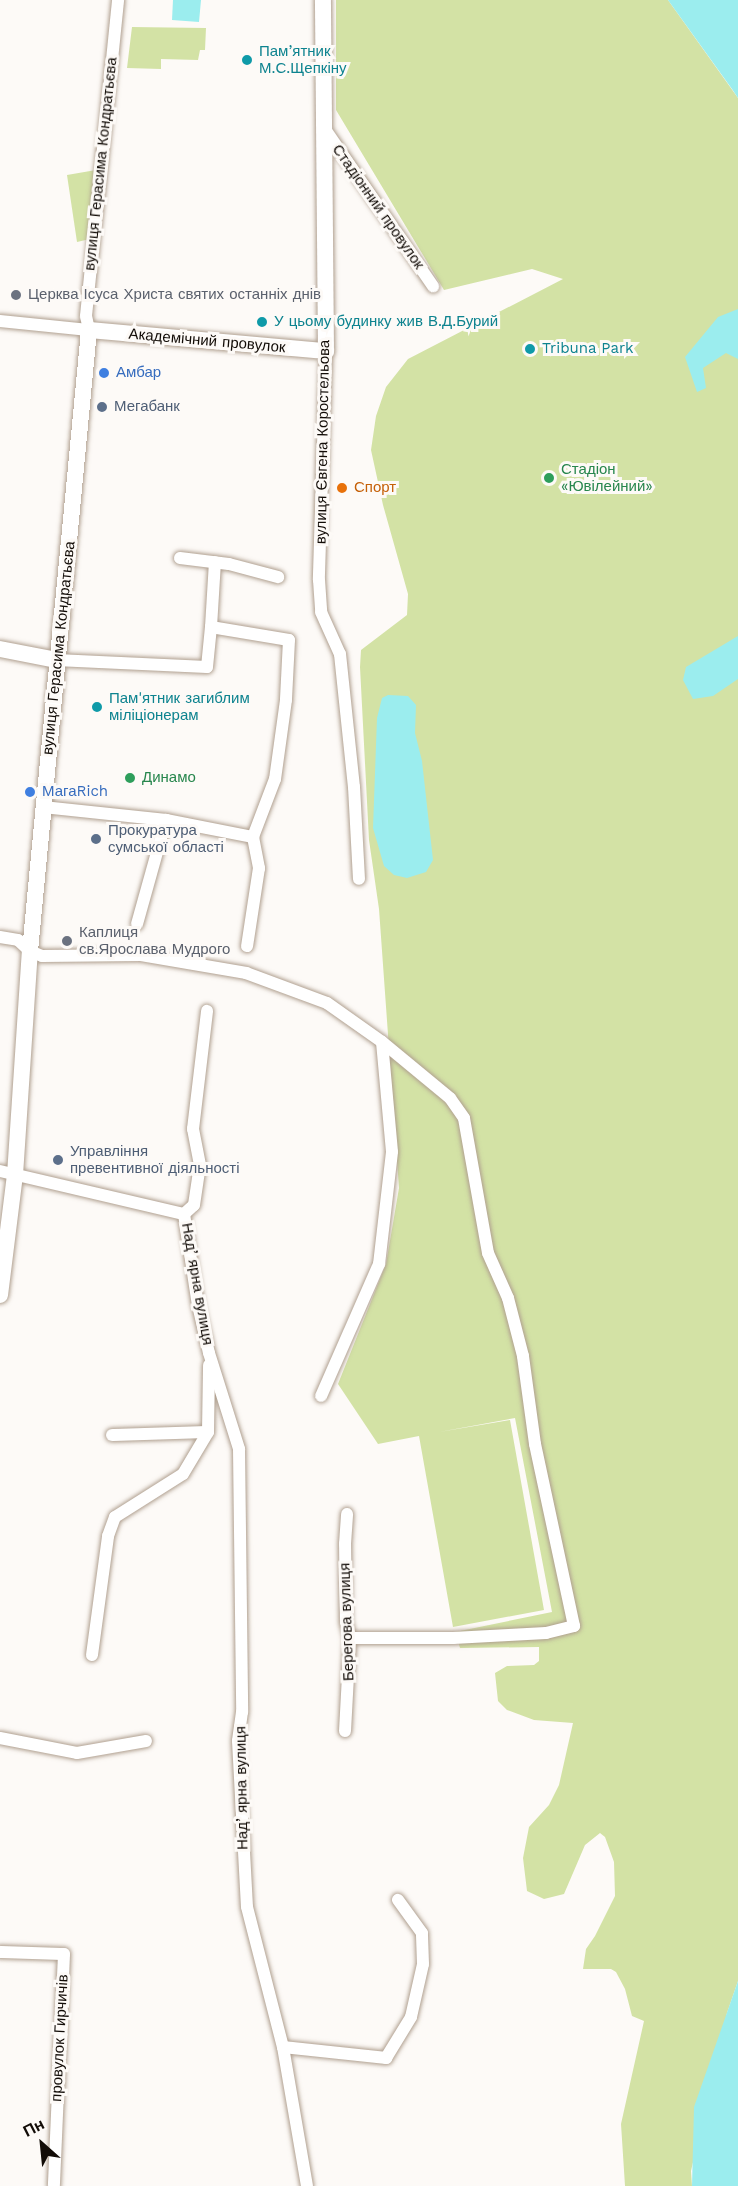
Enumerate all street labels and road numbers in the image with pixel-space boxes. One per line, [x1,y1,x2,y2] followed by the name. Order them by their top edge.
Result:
[81,56,121,272] street label: вулиця Герасима Кондратьєва
[328,141,428,273] street label: Стадіонний провулок
[128,325,286,357] street label: Академічний провулок
[312,340,334,544] street label: вулиця Євгена Коростельова
[39,540,79,756] street label: вулиця Герасима Кондратьєва
[177,1221,217,1347] street label: Надʼярна вулиця
[336,1563,358,1681] street label: Берегова вулиця
[232,1726,252,1850] street label: Надʼярна вулиця
[48,1974,72,2102] street label: провулок Гирчичів

